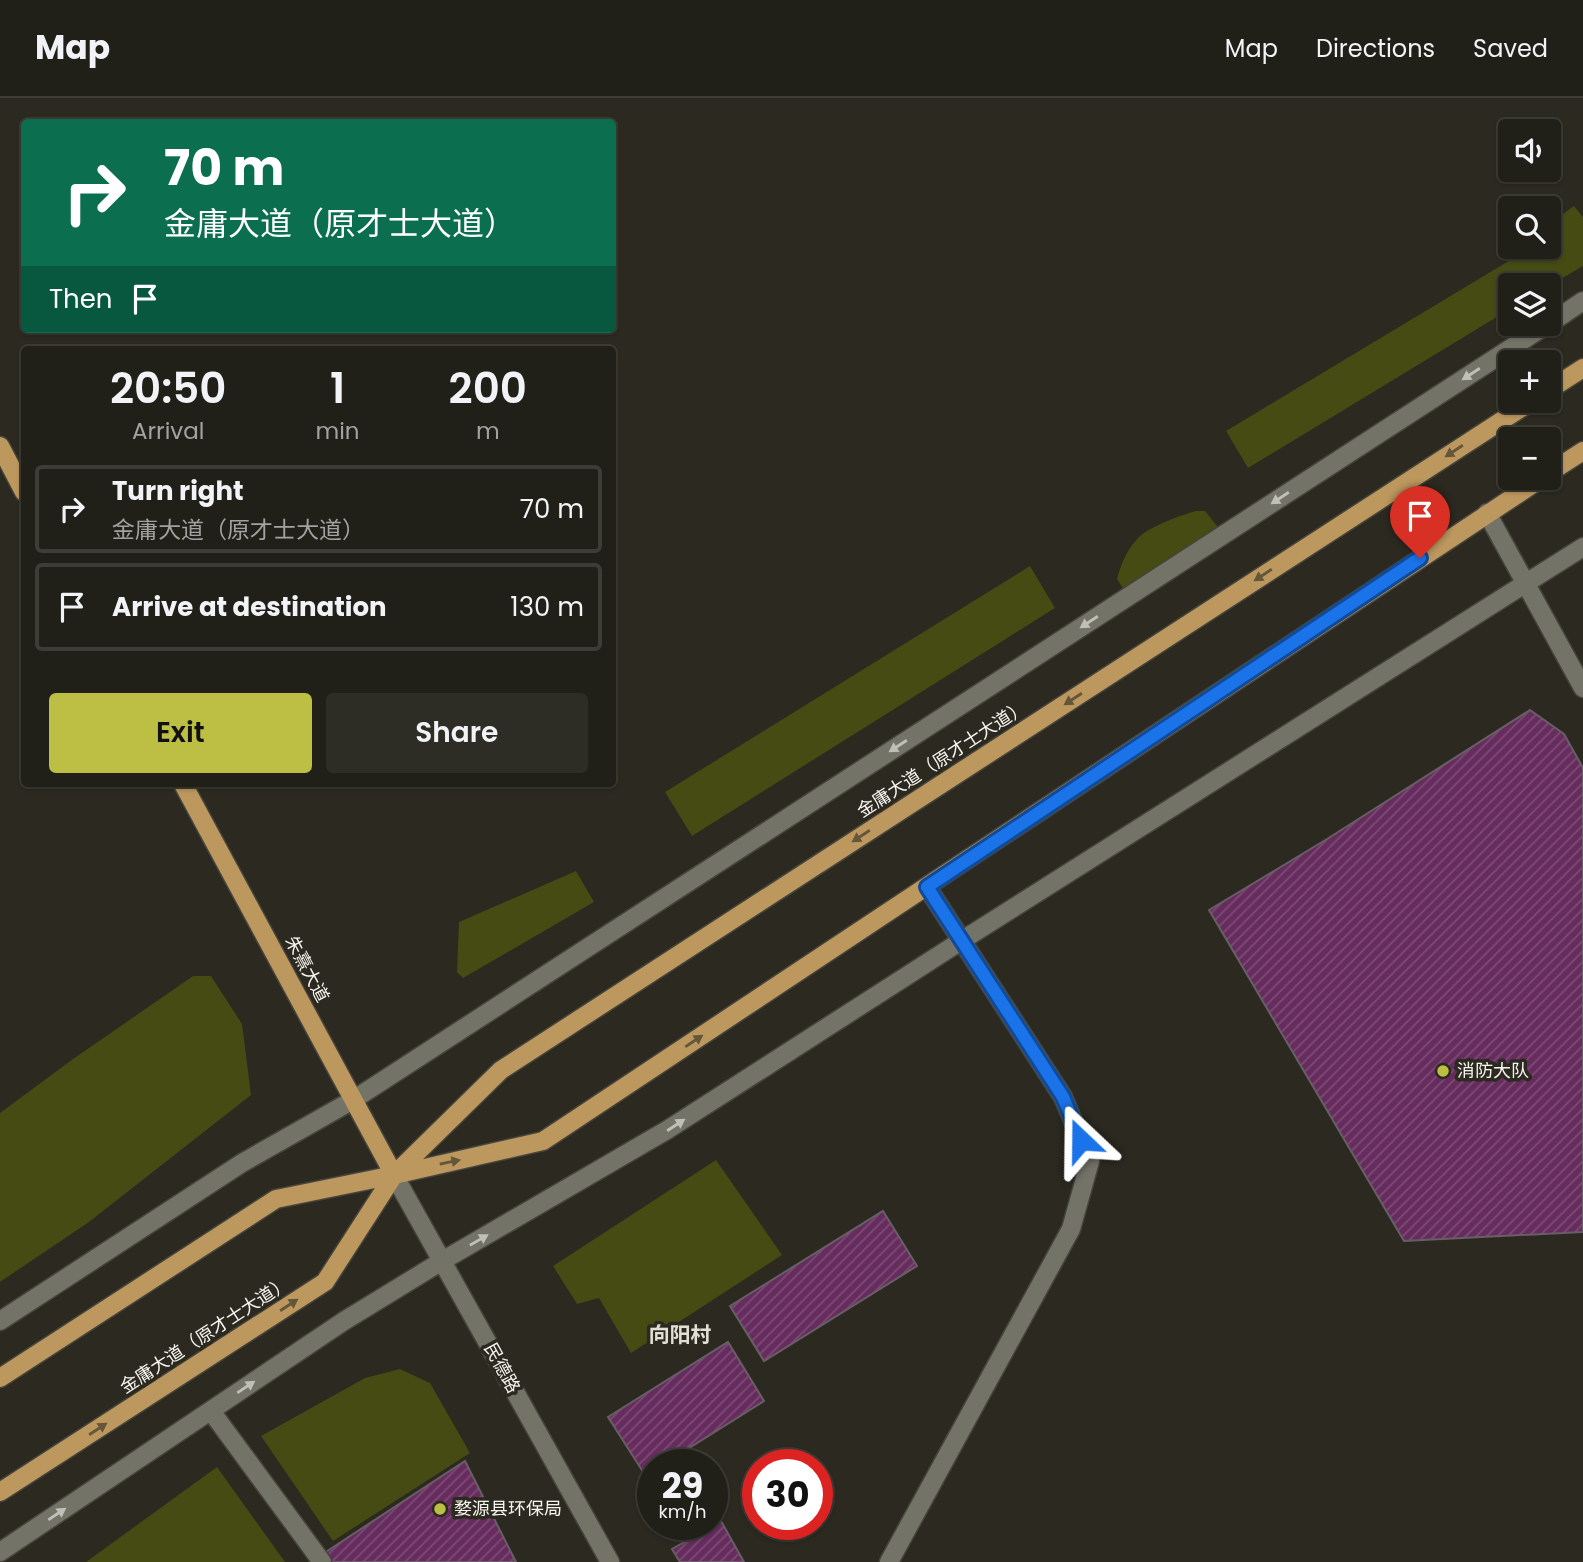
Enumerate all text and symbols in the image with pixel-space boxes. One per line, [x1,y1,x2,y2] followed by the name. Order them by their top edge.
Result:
[35,24,110,71] text: Map
[1225,32,1278,65] text: Map
[1316,32,1435,65] text: Directions
[1473,32,1548,65] text: Saved
[1498,119,1561,490] map controls
[1498,119,1561,182] button: sound
[164,134,284,202] text: 70 m
[49,147,140,238] icon: right
[1498,196,1561,259] button: search
[164,201,516,246] text: 金庸大道（原才士大道）
[1498,273,1561,336] button: layers
[126,280,164,318] icon: arrive
[49,281,112,317] text: Then
[1498,350,1561,413] button: +
[110,359,226,418] text: 20:50
[330,359,345,418] text: 1
[449,359,527,418] text: 200
[1461,368,1480,381] one-way arrow
[132,415,204,447] text: Arrival
[316,415,360,447] text: min
[476,415,500,447] text: m
[1498,427,1561,490] button: −
[1445,445,1464,458] one-way arrow
[112,473,244,509] text: Turn right
[1390,486,1450,558] pin
[53,490,91,528] icon: right
[520,491,584,527] text: 70 m
[1271,491,1289,505] one-way arrow
[1401,497,1439,535] icon: arrive
[112,514,365,546] text: 金庸大道（原才士大道）
[1254,568,1273,581] one-way arrow
[53,588,91,626] icon: arrive
[112,589,387,625] text: Arrive at destination
[510,589,584,625] text: 130 m
[1080,615,1098,629] one-way arrow
[1063,692,1082,705] one-way arrow
[49,693,312,773] button: Exit
[326,693,588,773] button: Share
[852,694,1032,823] street label: 金庸大道（原才士大道）
[889,739,908,752] one-way arrow
[852,830,871,843] one-way arrow
[280,931,335,1006] street label: 朱熹大道
[684,1035,704,1048] one-way arrow
[1457,1058,1529,1083] place label: 消防大队
[1435,1063,1451,1079] marker: 消防大队
[1044,1103,1118,1177] position arrow
[666,1118,685,1131] one-way arrow
[439,1156,461,1167] one-way arrow
[470,1233,489,1246] one-way arrow
[115,1270,295,1399] street label: 金庸大道（原才士大道）
[280,1299,299,1312] one-way arrow
[649,1320,712,1349] district label: 向阳村
[478,1338,526,1397] street label: 民德路
[236,1381,255,1394] one-way arrow
[89,1422,108,1435] one-way arrow
[742,1449,833,1540] speed limit sign: 30
[662,1461,703,1510] text: 29
[454,1496,562,1521] place label: 婺源县环保局
[659,1499,706,1524] text: km/h
[432,1501,448,1517] marker: 婺源县环保局
[48,1507,66,1521] one-way arrow

